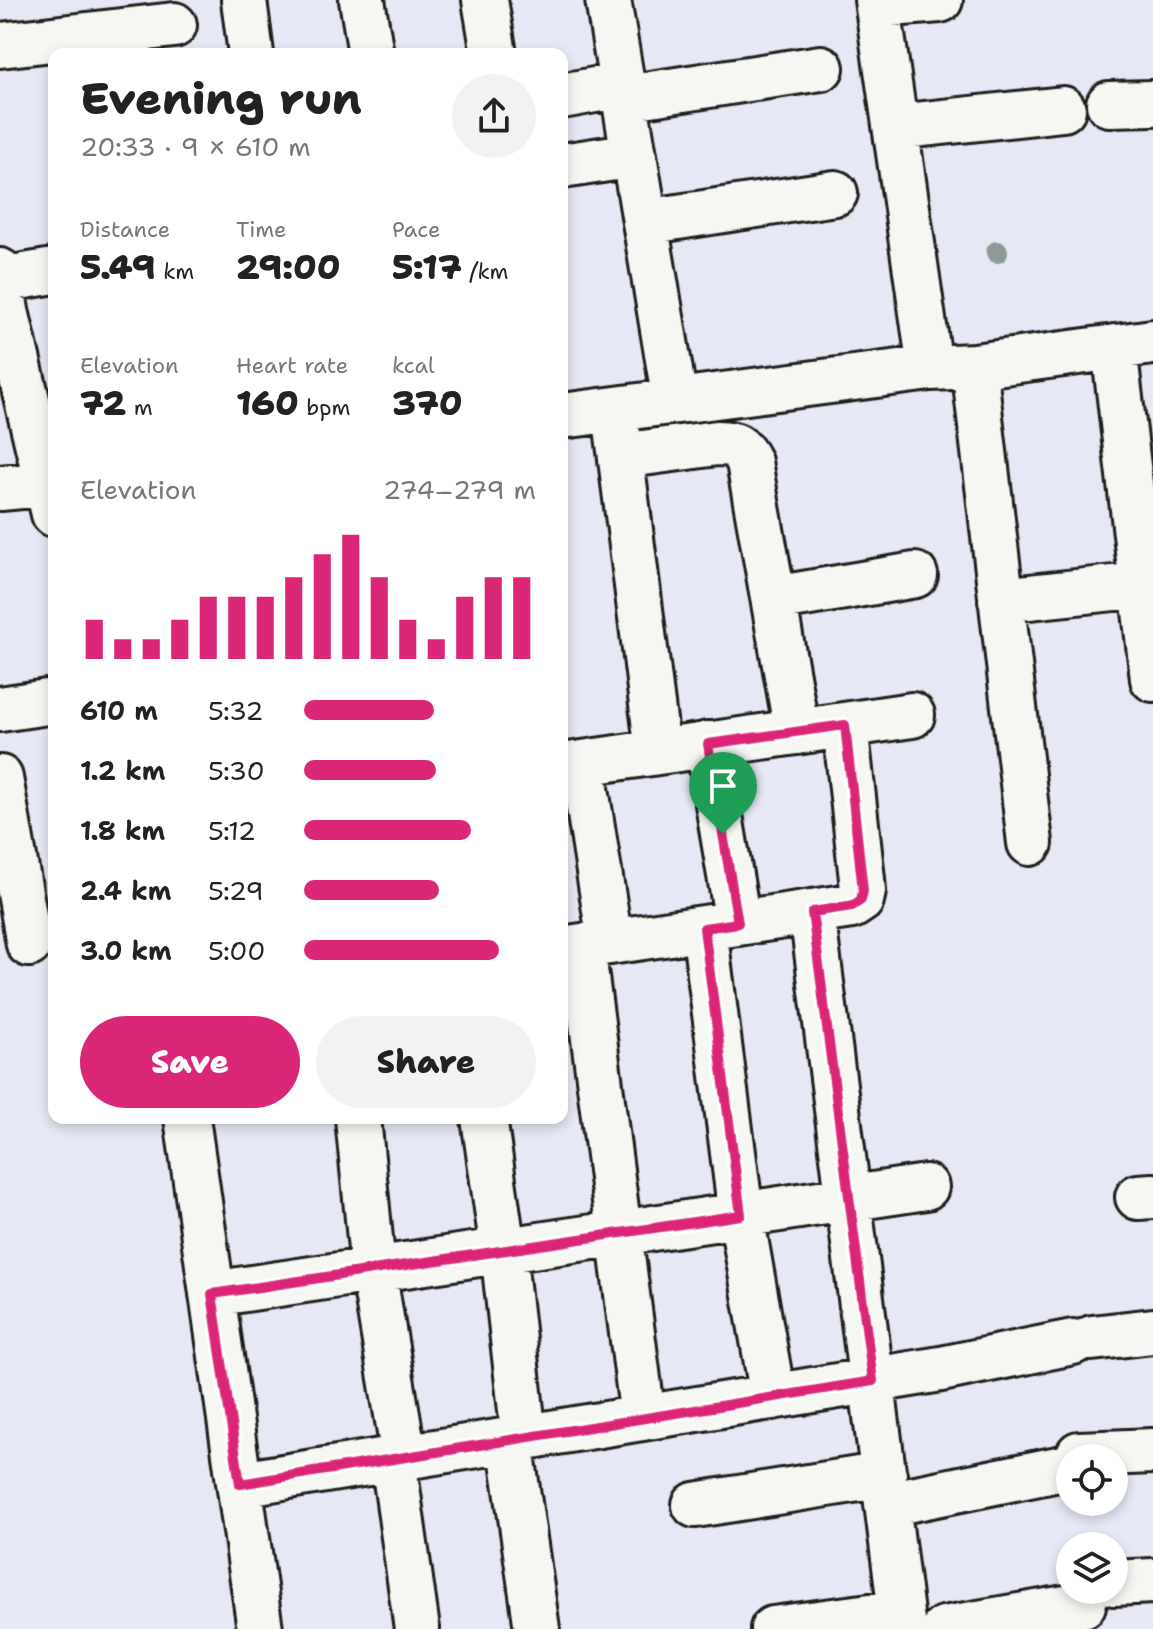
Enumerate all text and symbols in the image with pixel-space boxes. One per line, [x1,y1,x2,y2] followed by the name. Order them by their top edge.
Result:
[80,69,362,128] text: Evening run
[452,74,536,158] button: share
[80,129,311,164] text: 20:33 · 9 × 610 m
[80,215,170,244] text: Distance
[236,215,286,244] text: Time
[392,215,440,244] text: Pace
[80,244,156,290] text: 5.49
[236,244,341,290] text: 29:00
[392,244,462,290] text: 5:17
[156,257,194,286] text: km
[462,257,509,286] text: /km
[80,351,178,380] text: Elevation
[236,351,348,380] text: Heart rate
[392,351,435,380] text: kcal
[80,380,126,426] text: 72
[236,380,299,426] text: 160
[392,380,462,426] text: 370
[126,393,153,422] text: m
[299,393,351,422] text: bpm
[80,472,196,507] text: Elevation
[383,472,536,507] text: 274–279 m
[80,693,158,728] text: 610 m
[208,693,263,728] text: 5:32
[689,752,757,834] pin
[80,753,165,788] text: 1.2 km
[208,753,265,788] text: 5:30
[701,764,745,808] icon: arrive
[80,813,165,848] text: 1.8 km
[208,813,256,848] text: 5:12
[80,873,171,908] text: 2.4 km
[208,873,264,908] text: 5:29
[80,933,172,968] text: 3.0 km
[208,933,265,968] text: 5:00
[80,1016,300,1108] button: Save
[316,1016,536,1108] button: Share
[1056,1444,1128,1604] map controls
[1056,1444,1128,1516] button: locate
[1056,1532,1128,1604] button: layers

